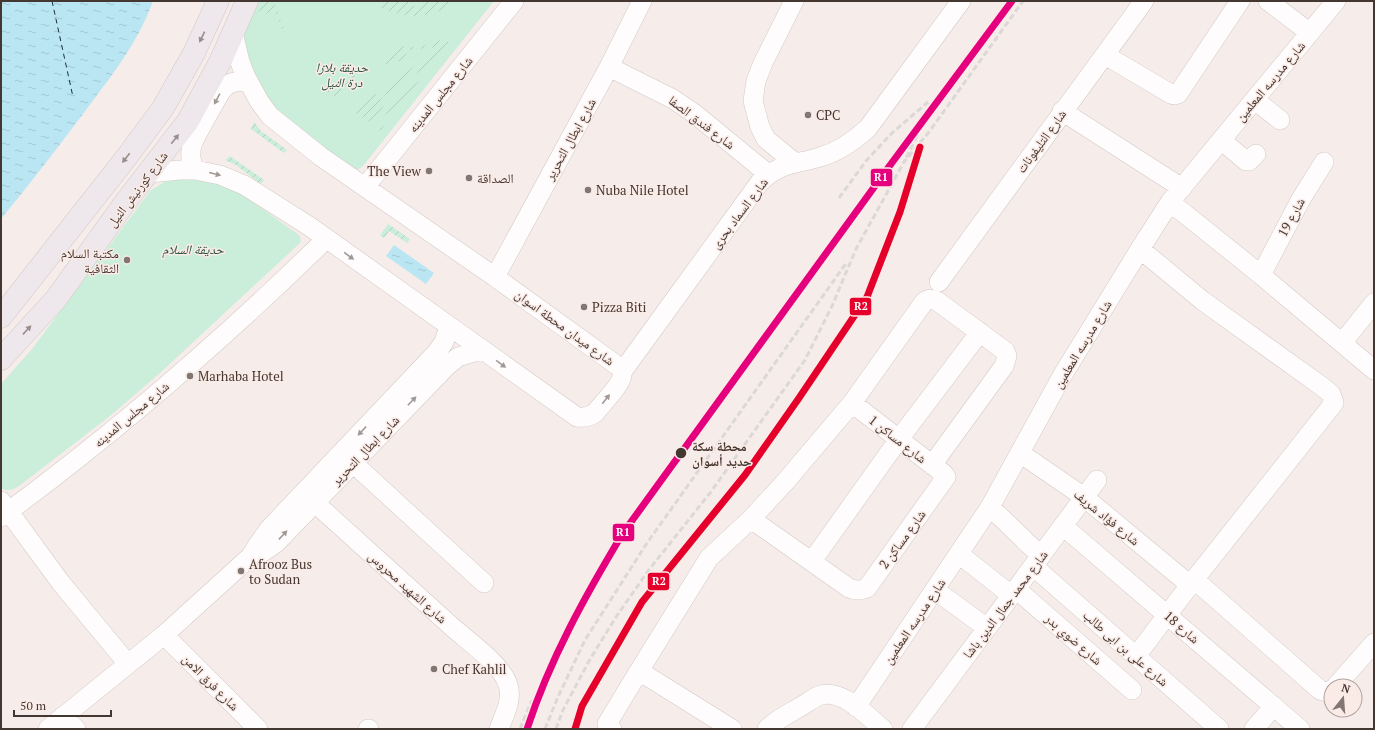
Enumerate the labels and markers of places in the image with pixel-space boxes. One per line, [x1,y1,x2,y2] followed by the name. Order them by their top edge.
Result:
[816,106,840,124] place label: CPC
[803,110,813,120] marker: CPC
[367,162,422,180] place label: The View
[424,166,434,176] marker: The View
[477,169,514,187] place label: الصداقة
[464,173,474,183] marker: الصداقة
[596,181,689,199] place label: Nuba Nile Hotel
[583,185,593,195] marker: Nuba Nile Hotel
[61,244,119,277] place label: مكتبة السلام الثقافية
[122,255,132,265] marker: مكتبة السلام الثقافية
[592,298,647,316] place label: Pizza Biti
[579,302,589,312] marker: Pizza Biti
[198,367,284,385] place label: Marhaba Hotel
[185,371,195,381] marker: Marhaba Hotel
[692,437,752,470] place label: محطة سكة حديد أسوان
[674,446,688,460] marker: محطة سكة حديد أسوان
[249,555,312,588] place label: Afrooz Bus to Sudan
[236,566,246,576] marker: Afrooz Bus to Sudan
[442,660,507,678] place label: Chef Kahlil
[429,664,439,674] marker: Chef Kahlil

